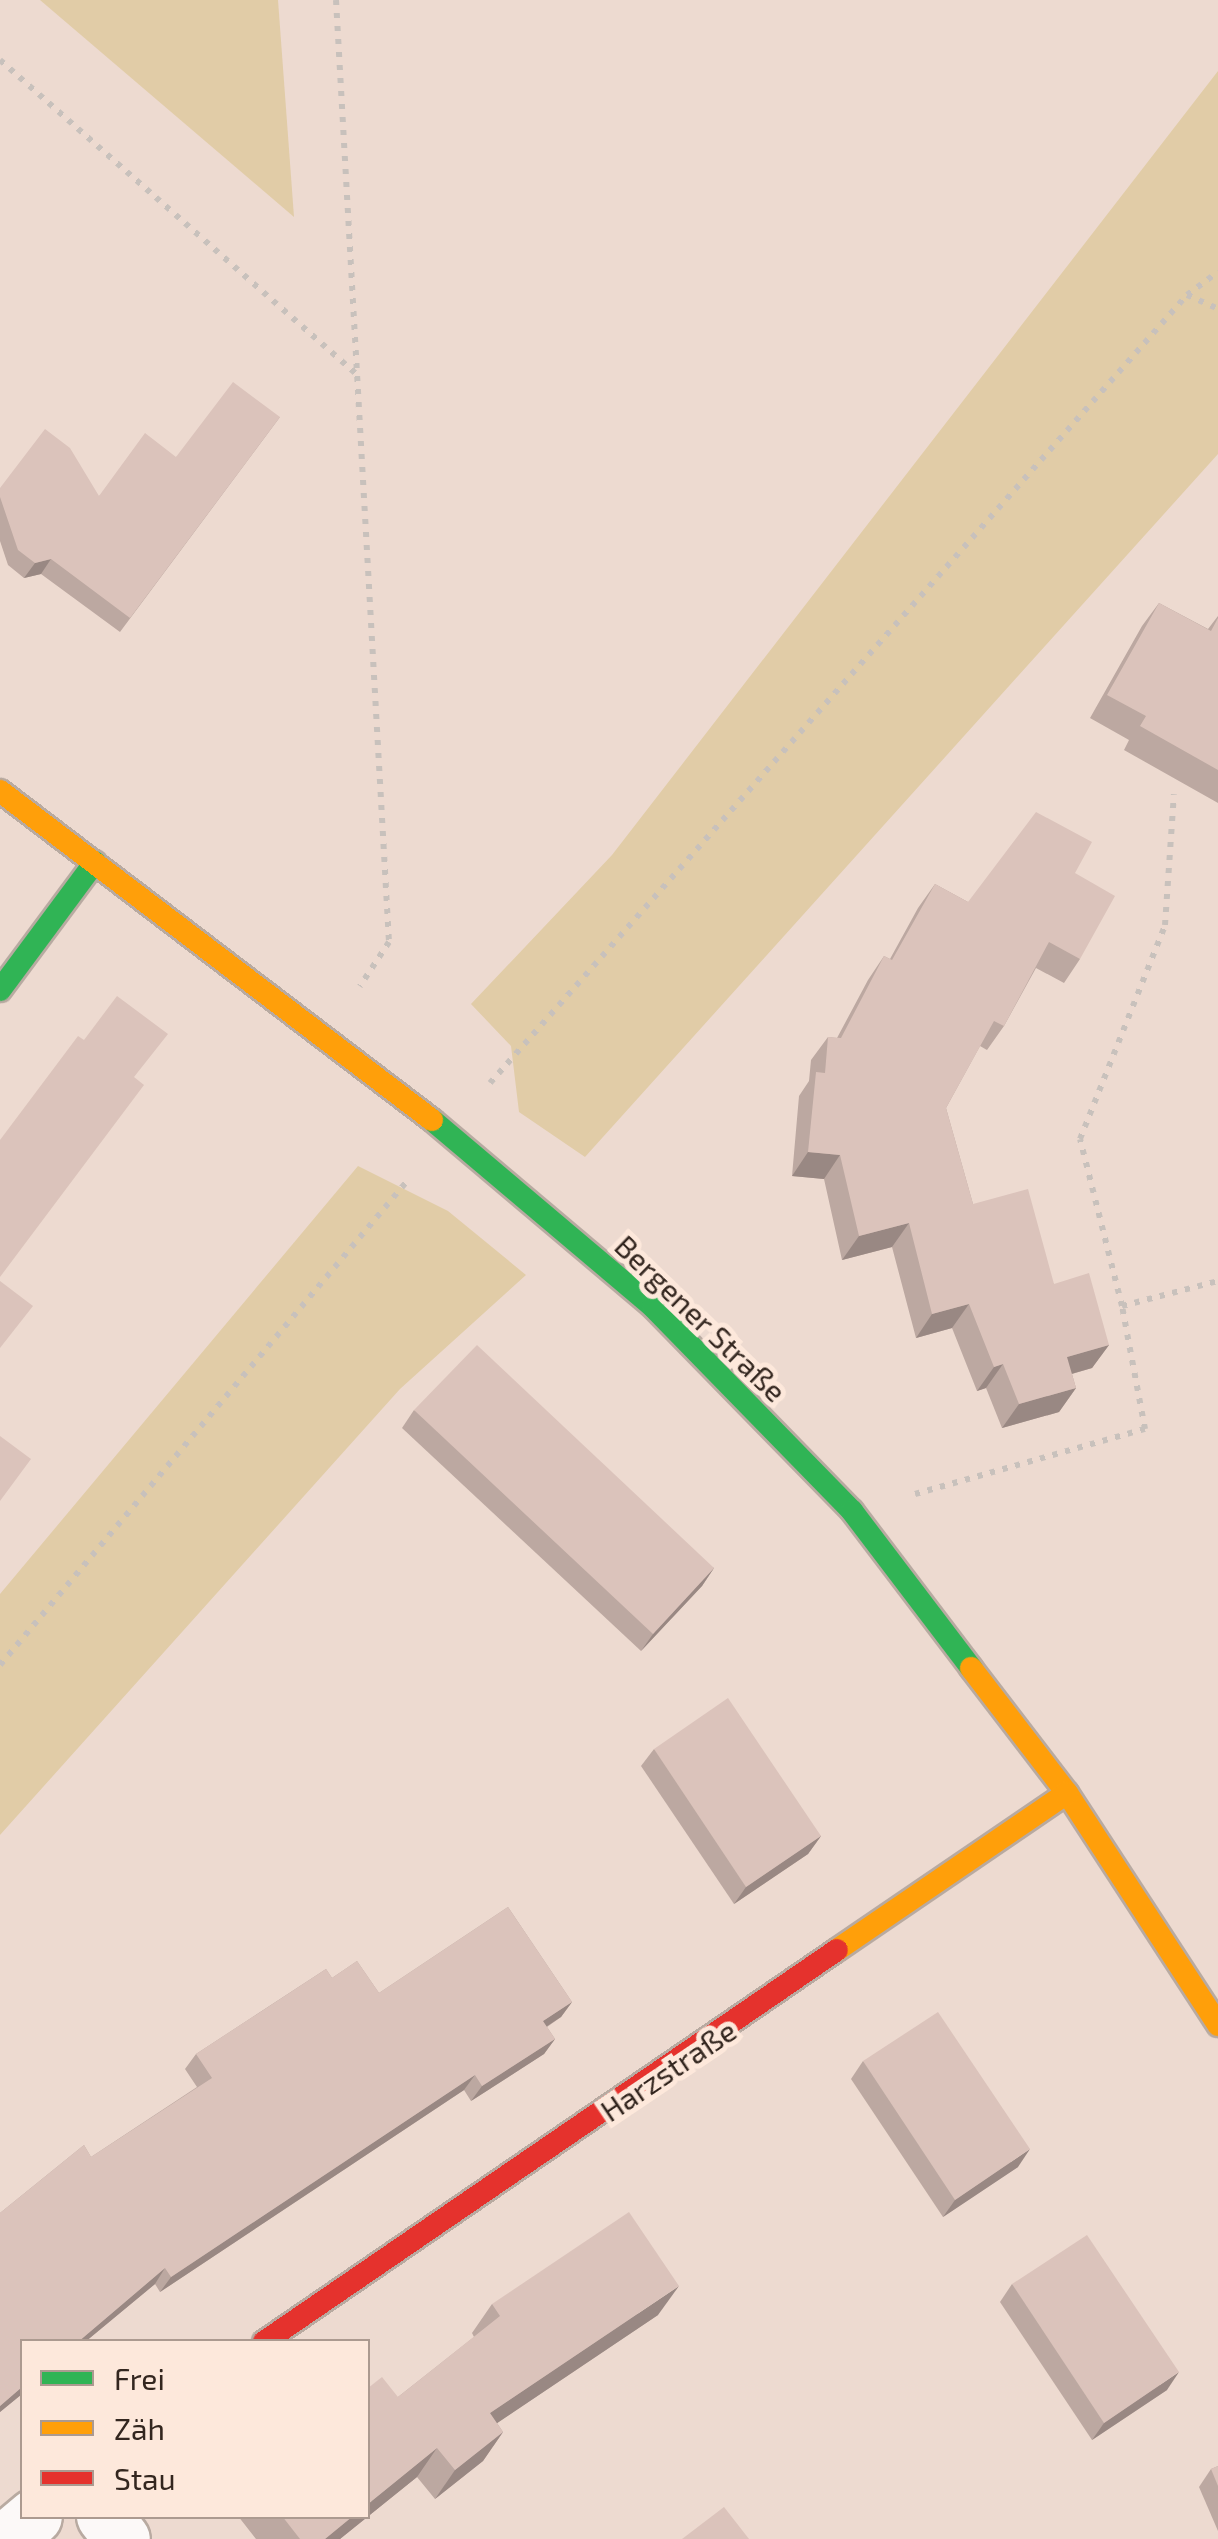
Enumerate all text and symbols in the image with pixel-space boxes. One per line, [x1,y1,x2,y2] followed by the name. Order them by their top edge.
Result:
[608,1227,794,1409] street label: Bergener Straße
[594,2012,742,2128] street label: Harzstraße
[20,2339,370,2519] legend
[114,2360,165,2396] text: Frei
[114,2410,165,2446] text: Zäh
[114,2460,176,2496] text: Stau

